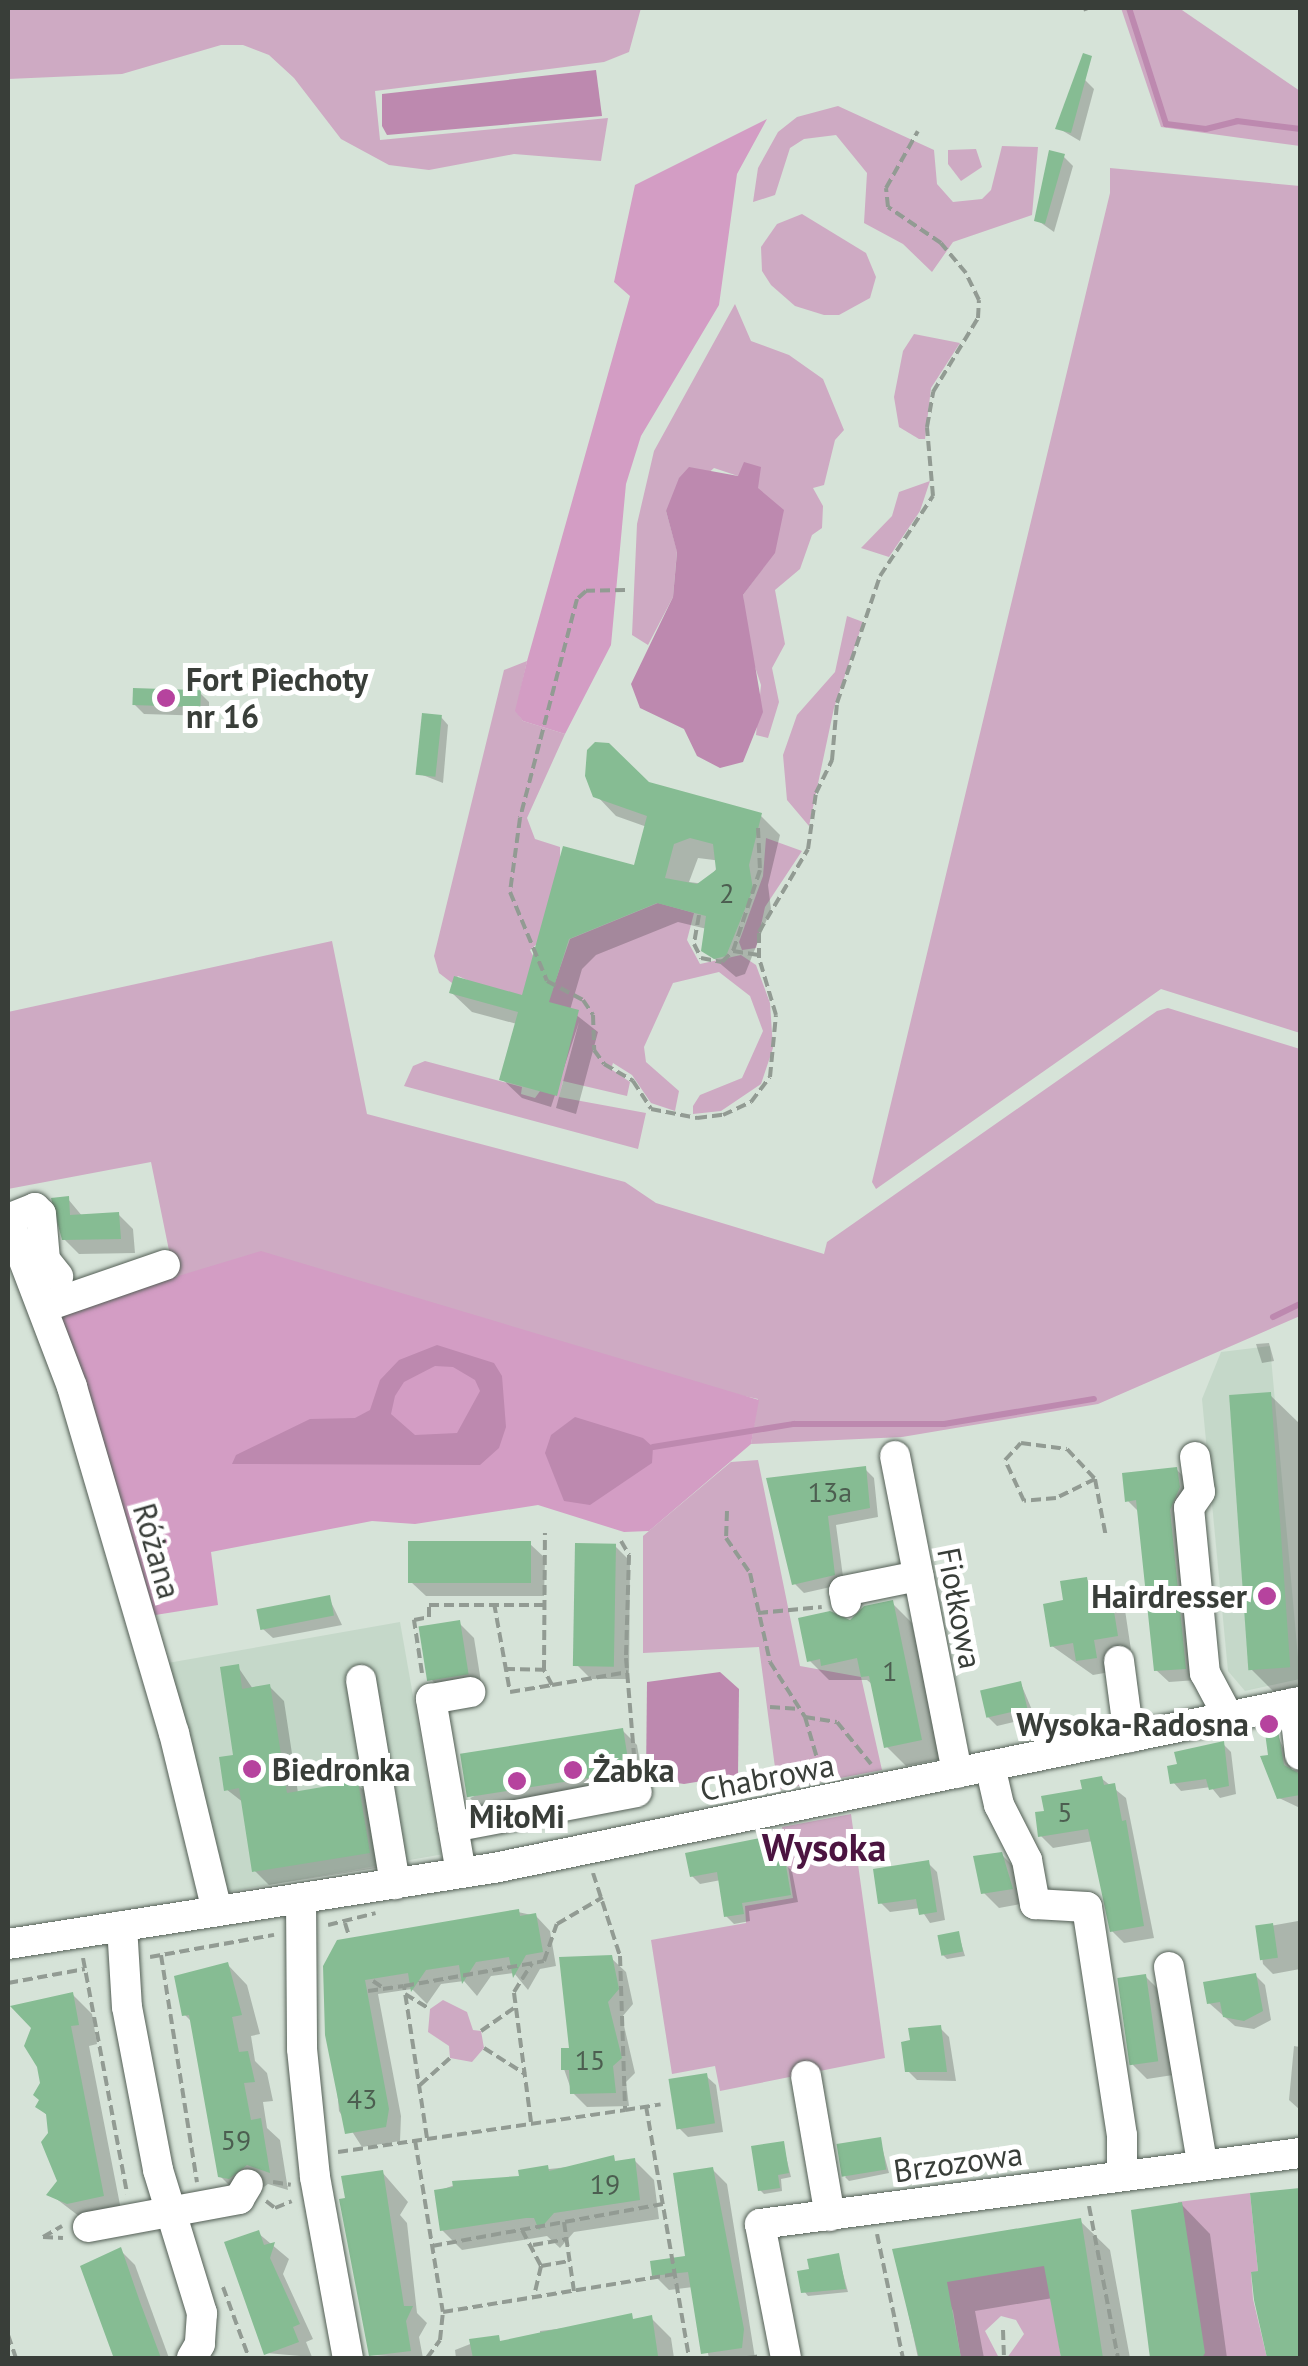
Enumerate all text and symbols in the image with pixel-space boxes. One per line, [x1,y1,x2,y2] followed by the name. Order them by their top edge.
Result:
[186,661,368,736] place label: Fort Piechoty nr 16
[155,687,177,709] marker: Fort Piechoty nr 16
[719,876,735,910] house number: 2
[808,1475,852,1509] house number: 13a
[125,1499,189,1603] street label: Różana
[929,1544,991,1672] street label: Fiołkowa
[1091,1577,1247,1615] place label: Hairdresser
[1256,1585,1278,1607] marker: Hairdresser
[882,1654,898,1688] house number: 1
[1016,1705,1249,1743] place label: Wysoka-Radosna
[1258,1713,1280,1735] marker: Wysoka-Radosna
[697,1745,837,1809] street label: Chabrowa
[272,1750,410,1788] place label: Biedronka
[593,1751,675,1789] place label: Żabka
[241,1758,263,1780] marker: Biedronka
[562,1759,584,1781] marker: Żabka
[506,1770,528,1792] marker: MiłoMi
[1057,1795,1073,1829] house number: 5
[469,1797,565,1835] place label: MiłoMi
[762,1824,886,1870] district label: Wysoka
[575,2043,605,2077] house number: 15
[347,2082,377,2116] house number: 43
[221,2123,251,2157] house number: 59
[891,2134,1025,2190] street label: Brzozowa
[590,2167,620,2201] house number: 19

